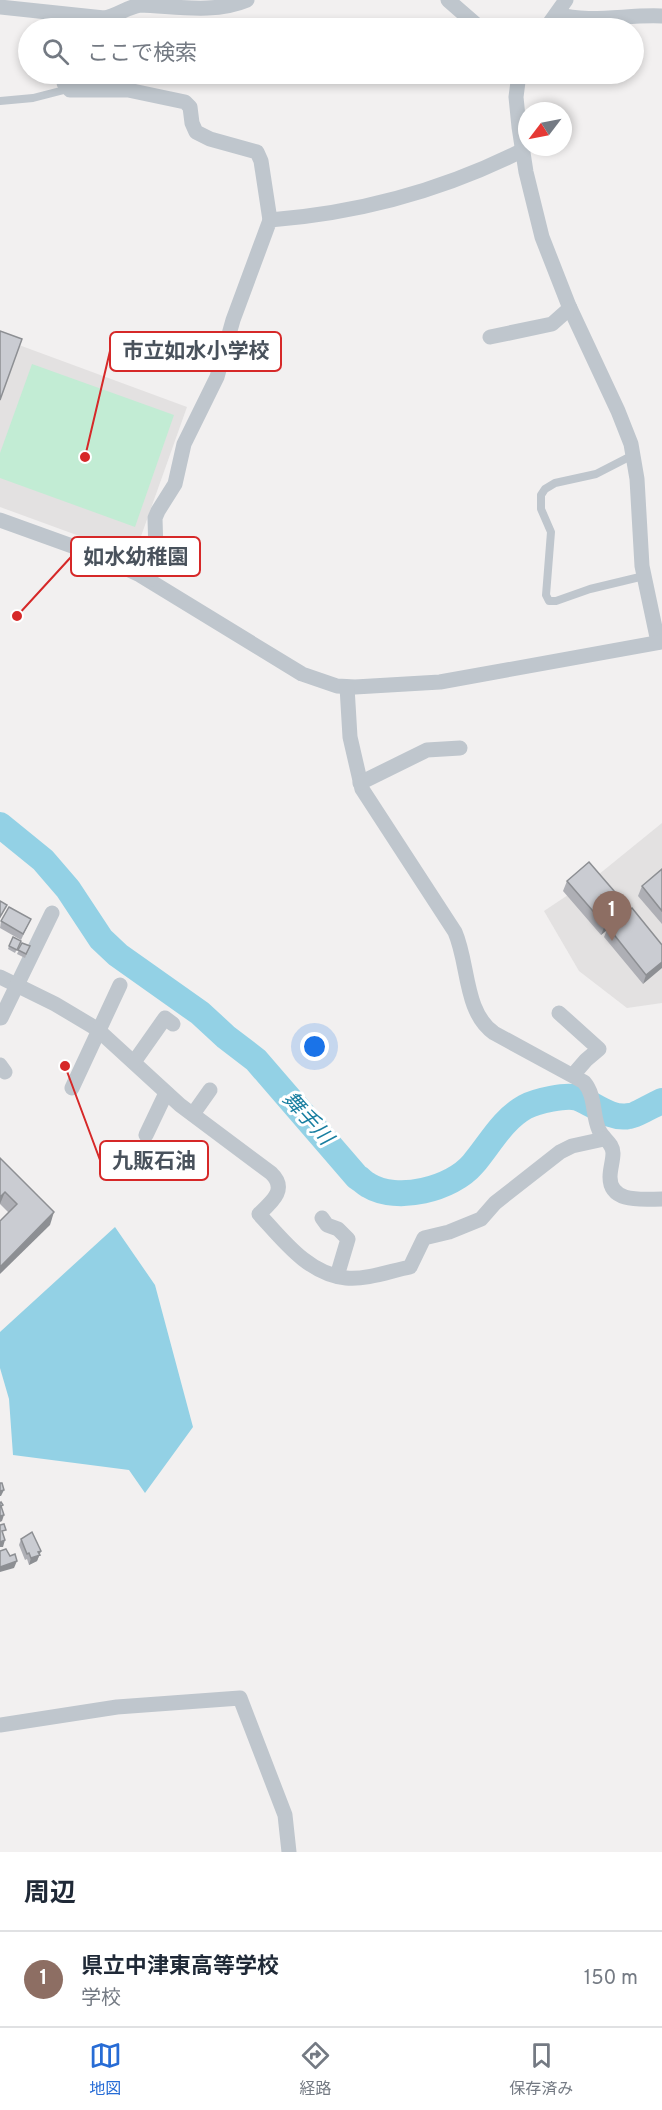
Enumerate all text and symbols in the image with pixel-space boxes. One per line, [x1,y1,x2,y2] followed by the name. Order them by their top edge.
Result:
[18,18,644,84] search box
[39,35,72,68] icon: search
[87,41,197,68] text: ここで検索
[518,102,572,156] north arrow
[110,332,281,371] callout: 市立如水小学校
[123,339,270,366] text: 市立如水小学校
[71,537,200,576] callout: 如水幼稚園
[84,545,189,572] text: 如水幼稚園
[592,892,632,941] pin: 1
[300,1032,329,1061] your location
[276,1087,339,1153] water label: 舞手川
[100,1141,208,1180] callout: 九販石油
[112,1149,196,1176] text: 九販石油
[24,1878,76,1911] text: 周辺
[81,1954,279,1981] text: 県立中津東高等学校
[40,1966,48,1992] text: 1
[584,1966,638,1992] text: 150 m
[81,1986,121,2012] text: 学校
[89,2039,122,2100] tab: 地図
[299,2039,332,2100] tab: 経路
[509,2039,573,2100] tab: 保存済み

